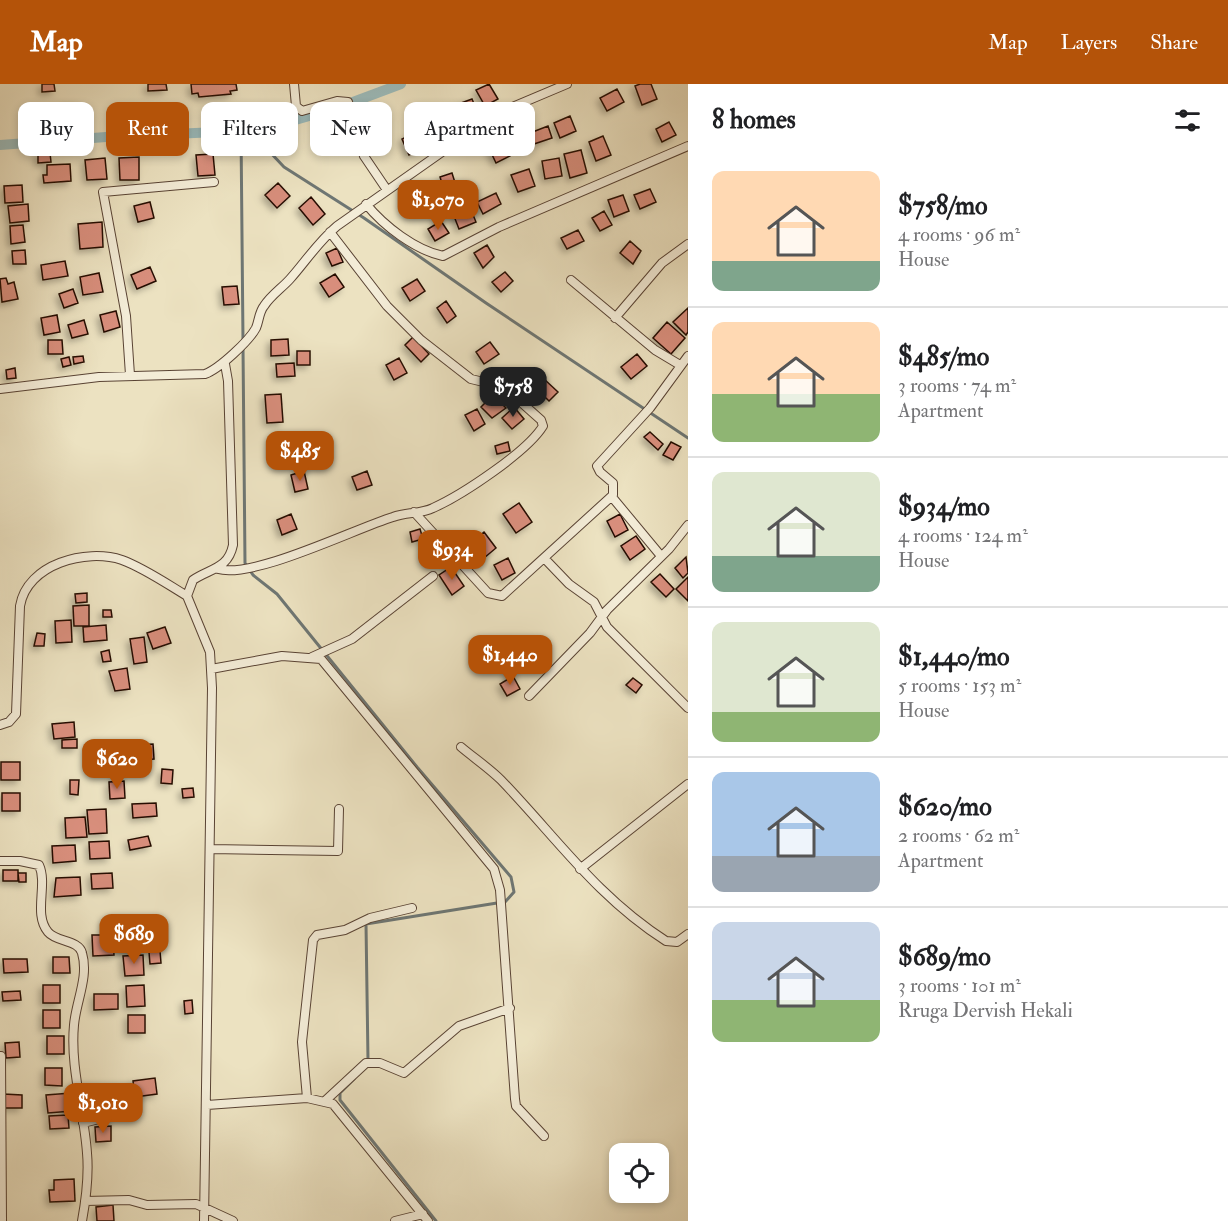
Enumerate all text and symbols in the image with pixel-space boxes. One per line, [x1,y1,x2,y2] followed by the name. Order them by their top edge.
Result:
[30,25,83,60] text: Map
[988,29,1028,56] text: Map
[1061,29,1117,56] text: Layers
[1150,29,1198,56] text: Share
[18,102,94,156] chip: Buy
[106,102,189,156] chip: Rent
[201,102,298,156] chip: Filters
[310,102,392,156] chip: New
[404,102,535,156] chip: Apartment
[712,104,796,136] text: 8 homes
[1171,104,1204,137] icon: filters
[389,180,487,231] pin: $1,070
[412,187,464,212] text: $1,070
[898,190,988,222] text: $758/mo
[760,195,832,267] icon: home
[898,222,1020,247] text: 4 rooms · 96 m²
[898,247,949,272] text: House
[898,341,989,373] text: $485/mo
[760,346,832,418] icon: home
[477,367,549,418] pin: $758
[898,373,1016,398] text: 3 rooms · 74 m²
[494,374,532,399] text: $758
[898,398,983,423] text: Apartment
[264,431,336,482] pin: $485
[280,438,320,463] text: $485
[898,491,990,523] text: $934/mo
[760,496,832,568] icon: home
[898,523,1028,548] text: 4 rooms · 124 m²
[416,530,488,581] pin: $934
[432,537,472,562] text: $934
[898,548,949,573] text: House
[461,635,559,686] pin: $1,440
[898,641,1009,673] text: $1,440/mo
[482,642,538,667] text: $1,440
[760,646,832,718] icon: home
[898,673,1021,698] text: 5 rooms · 153 m²
[898,698,949,723] text: House
[81,739,153,790] pin: $620
[96,746,138,771] text: $620
[898,791,992,823] text: $620/mo
[760,796,832,868] icon: home
[898,823,1019,848] text: 2 rooms · 62 m²
[898,848,983,873] text: Apartment
[98,914,170,965] pin: $689
[113,921,155,946] text: $689
[898,941,991,973] text: $689/mo
[760,946,832,1018] icon: home
[898,973,1021,998] text: 3 rooms · 101 m²
[898,998,1073,1023] text: Rruga Dervish Hekali
[54,1083,152,1134] pin: $1,010
[78,1090,128,1115] text: $1,010
[609,1143,669,1203] map controls
[609,1143,669,1203] button: locate

